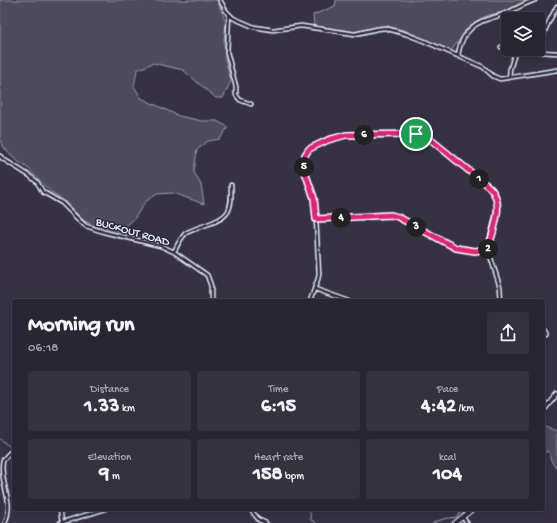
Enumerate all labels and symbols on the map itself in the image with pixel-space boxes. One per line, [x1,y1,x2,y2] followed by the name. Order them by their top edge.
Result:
[399,117,433,151] pin
[354,125,374,145] pin: 6
[294,157,314,177] pin: 5
[469,169,489,189] pin: 1
[331,208,351,228] pin: 4
[93,215,171,250] street label: BUCKOUT ROAD
[406,217,426,237] pin: 3
[478,239,498,259] pin: 2

